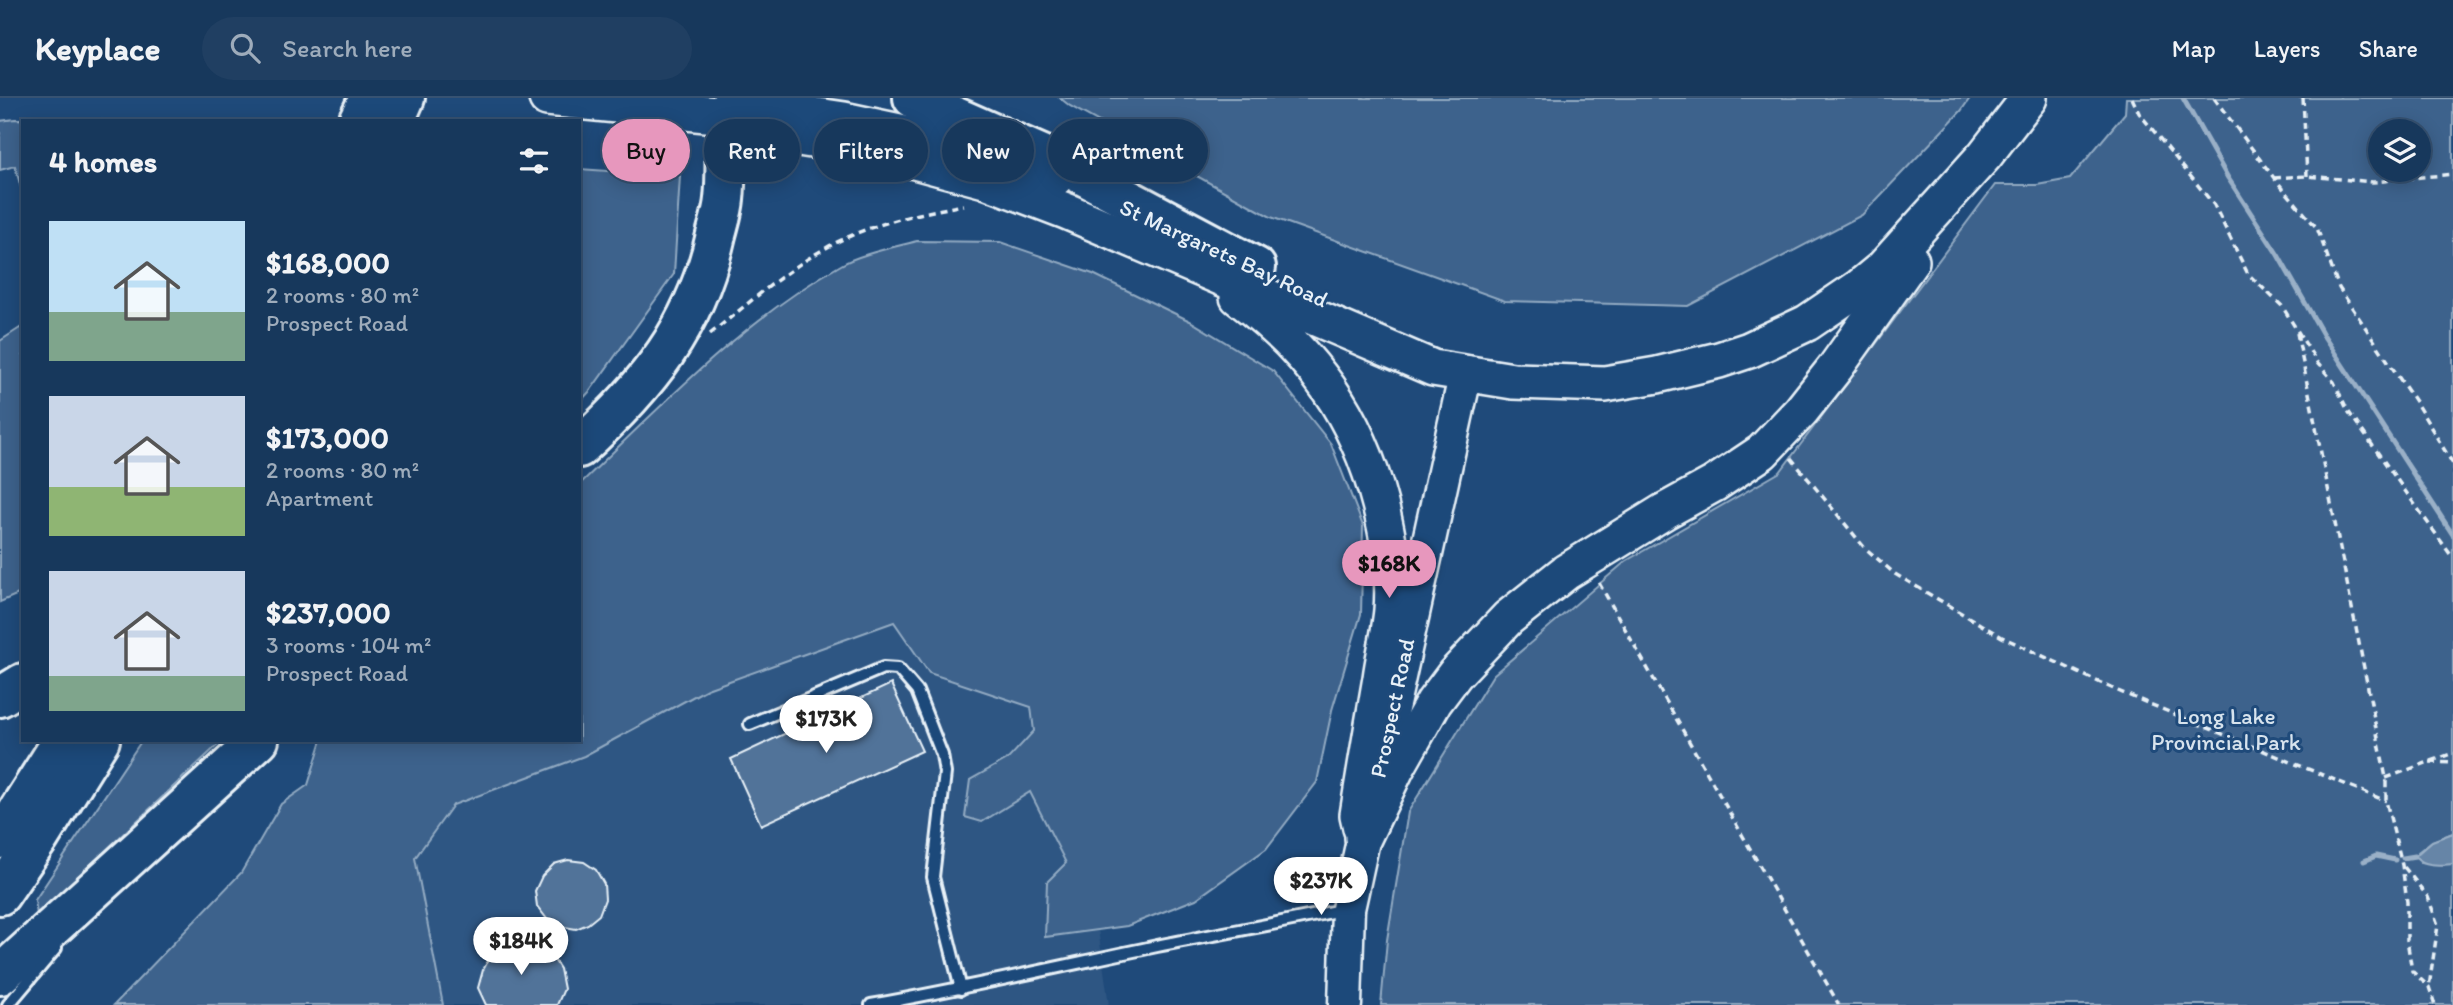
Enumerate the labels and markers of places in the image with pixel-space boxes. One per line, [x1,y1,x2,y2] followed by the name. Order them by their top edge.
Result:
[1340,540,1438,600] pin: $168K
[777,696,875,755] pin: $173K
[1272,858,1370,917] pin: $237K
[472,918,570,977] pin: $184K

